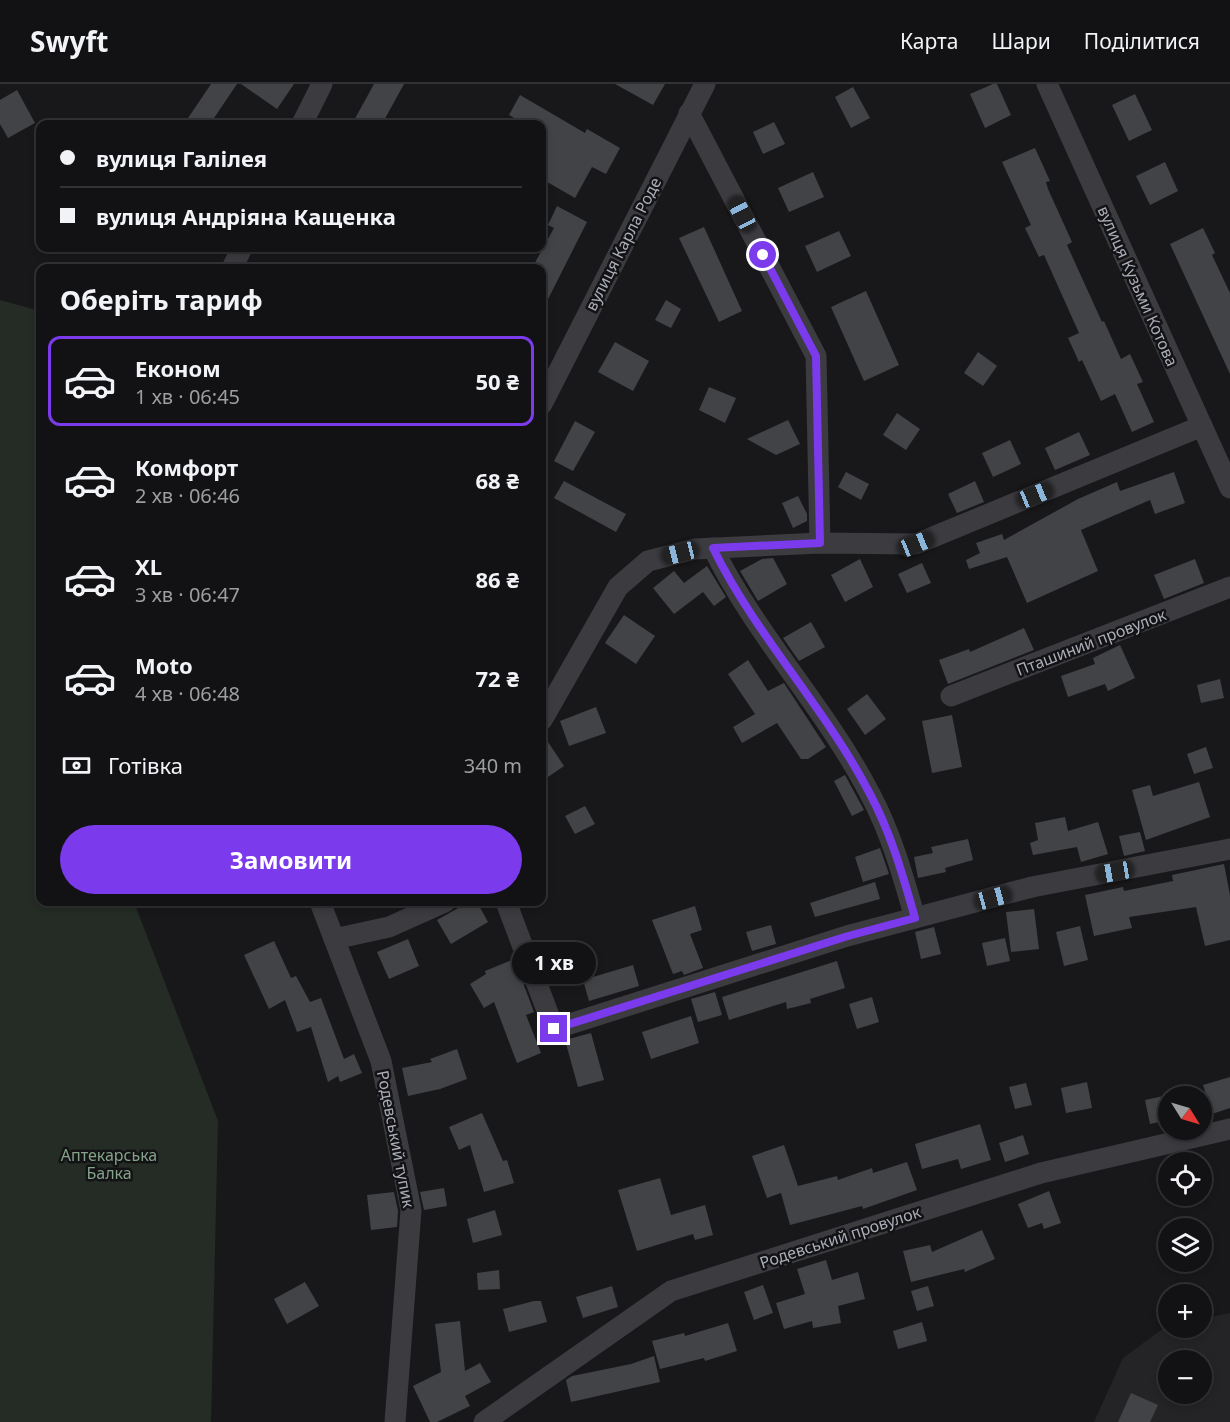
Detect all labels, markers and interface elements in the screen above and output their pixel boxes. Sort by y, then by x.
text: Swyft [30,22,108,60]
text: Карта [900,27,959,55]
text: Шари [992,27,1051,55]
text: Поділитися [1084,27,1200,55]
text: вулиця Галілея [96,143,267,173]
street label: вулиця Карла Роде [580,173,666,314]
car [726,194,758,234]
text: вулиця Андріяна Кащенка [96,201,396,231]
street label: вулиця Кузьми Котова [1093,202,1183,370]
route start [749,241,776,268]
text: Оберіть тариф [60,281,263,318]
text: Економ [135,353,221,383]
icon: car [63,354,117,408]
text: 50 ₴ [476,366,519,396]
text: 1 хв · 06:45 [135,383,240,410]
text: Комфорт [135,452,238,482]
icon: car [63,453,117,507]
text: 68 ₴ [476,465,519,495]
car [1015,480,1055,510]
text: 2 хв · 06:46 [135,482,240,509]
car [896,529,936,559]
car [660,540,700,566]
text: XL [135,551,162,581]
icon: car [63,552,117,606]
text: 86 ₴ [476,564,519,594]
text: 3 хв · 06:47 [135,581,240,608]
street label: Пташиний провулок [1013,603,1169,681]
text: Moto [135,650,193,680]
icon: car [63,651,117,705]
text: 72 ₴ [476,663,519,693]
text: 4 хв · 06:48 [135,680,240,707]
icon: cash [60,749,93,782]
text: Готівка [108,750,183,780]
text: 340 m [464,752,522,779]
button: Замовити [60,825,522,894]
car [1096,860,1134,884]
car [973,885,1013,911]
callout: 1 хв [512,942,596,984]
text: 1 хв [534,949,574,976]
route end [540,1015,567,1042]
street label: Родевський тупик [372,1069,420,1210]
north arrow [1158,1086,1212,1140]
map controls [1158,1086,1212,1404]
park label: Аптекарська Балка [61,1144,157,1184]
button: locate [1158,1152,1212,1206]
street label: Родевський провулок [757,1200,924,1273]
button: layers [1158,1218,1212,1272]
button: + [1158,1284,1212,1338]
button: − [1158,1350,1212,1404]

